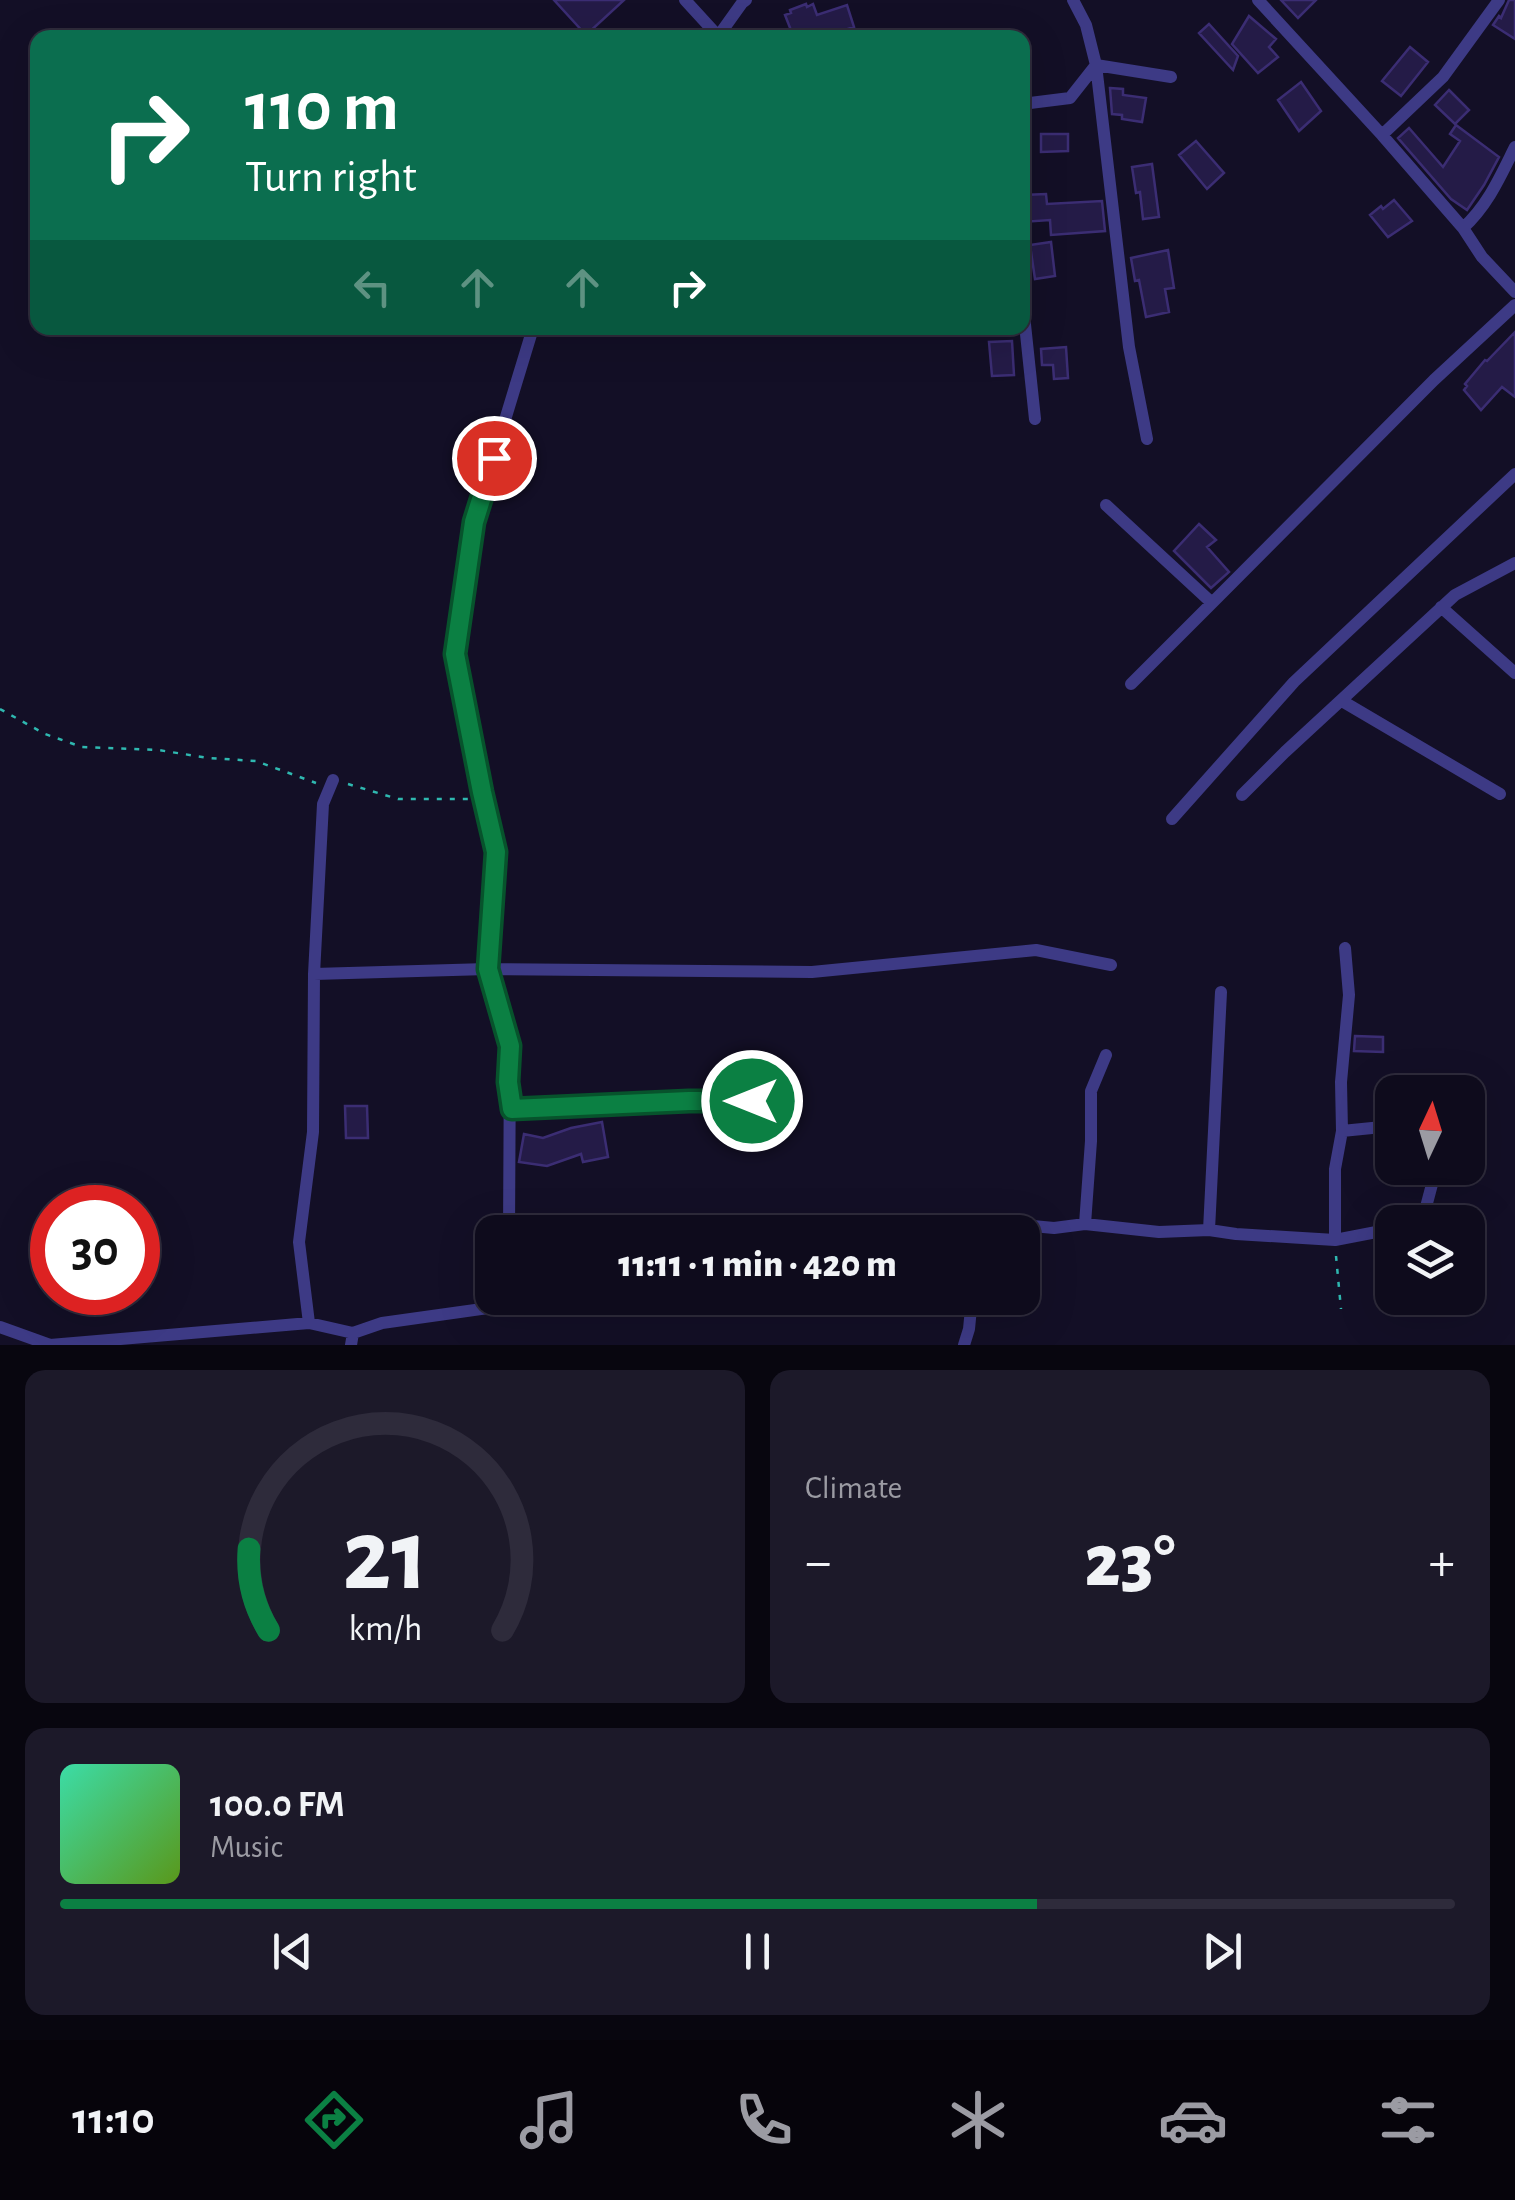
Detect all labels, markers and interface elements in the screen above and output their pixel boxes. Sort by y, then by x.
icon: right [80,70,210,200]
text: 110 m [245,73,399,143]
text: Turn right [245,155,417,200]
icon: left [345,260,400,315]
icon: ahead [450,260,505,315]
icon: ahead [555,260,610,315]
icon: right [660,260,715,315]
pin [452,416,537,501]
icon: arrive [467,431,522,486]
position arrow [700,1049,804,1153]
north arrow [1375,1075,1485,1185]
map controls [1375,1075,1485,1315]
speed limit sign: 30 [30,1185,160,1315]
button: layers [1375,1205,1485,1315]
text: 11:11 · 1 min · 420 m [618,1246,897,1284]
text: Climate [805,1472,902,1504]
text: 21 [342,1505,428,1609]
text: 23° [1085,1525,1175,1600]
text: − [805,1535,831,1590]
text: + [1429,1535,1455,1590]
text: km/h [348,1611,422,1647]
text: 100.0 FM [210,1786,345,1824]
text: Music [210,1831,283,1863]
icon: previous [265,1924,320,1979]
icon: pause [730,1924,785,1979]
icon: next [1195,1924,1250,1979]
icon: directions [299,2085,369,2155]
icon: music [514,2085,584,2155]
icon: phone [729,2085,799,2155]
icon: climate [943,2085,1013,2155]
icon: car [1158,2085,1228,2155]
icon: filters [1373,2085,1443,2155]
text: 11:10 [72,2097,155,2142]

